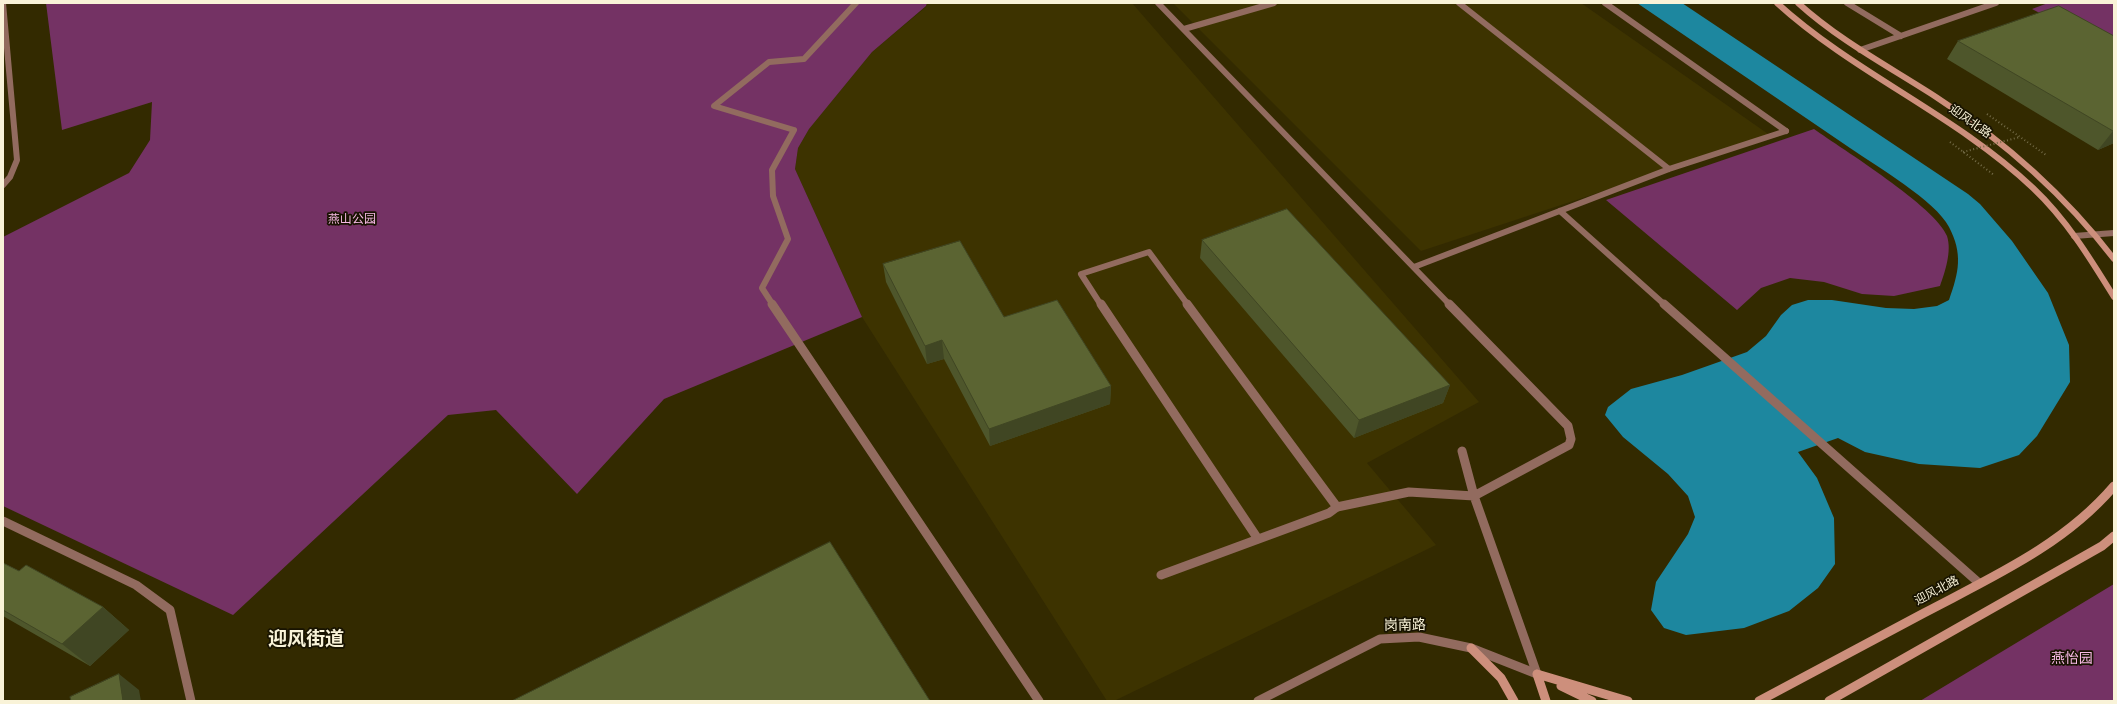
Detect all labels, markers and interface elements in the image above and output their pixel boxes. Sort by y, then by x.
street label: 迎风北路 [1946,102,1994,142]
park label: 燕山公园 [328,213,376,227]
street label: 迎风北路 [1912,573,1962,609]
street label: 岗南路 [1384,617,1426,635]
district label: 迎风街道 [268,629,344,651]
park label: 燕怡园 [2051,651,2093,667]

